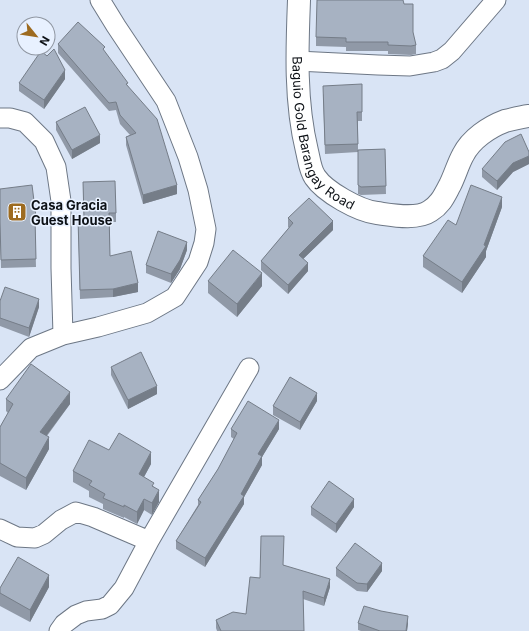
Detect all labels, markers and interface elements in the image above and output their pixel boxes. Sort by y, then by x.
north arrow [16,16,56,56]
text: N [37,34,53,48]
street label: Baguio Gold Barangay Road [289,56,357,213]
place label: Casa Gracia Guest House [31,197,113,228]
building icon: Casa Gracia Guest House [6,201,28,223]

